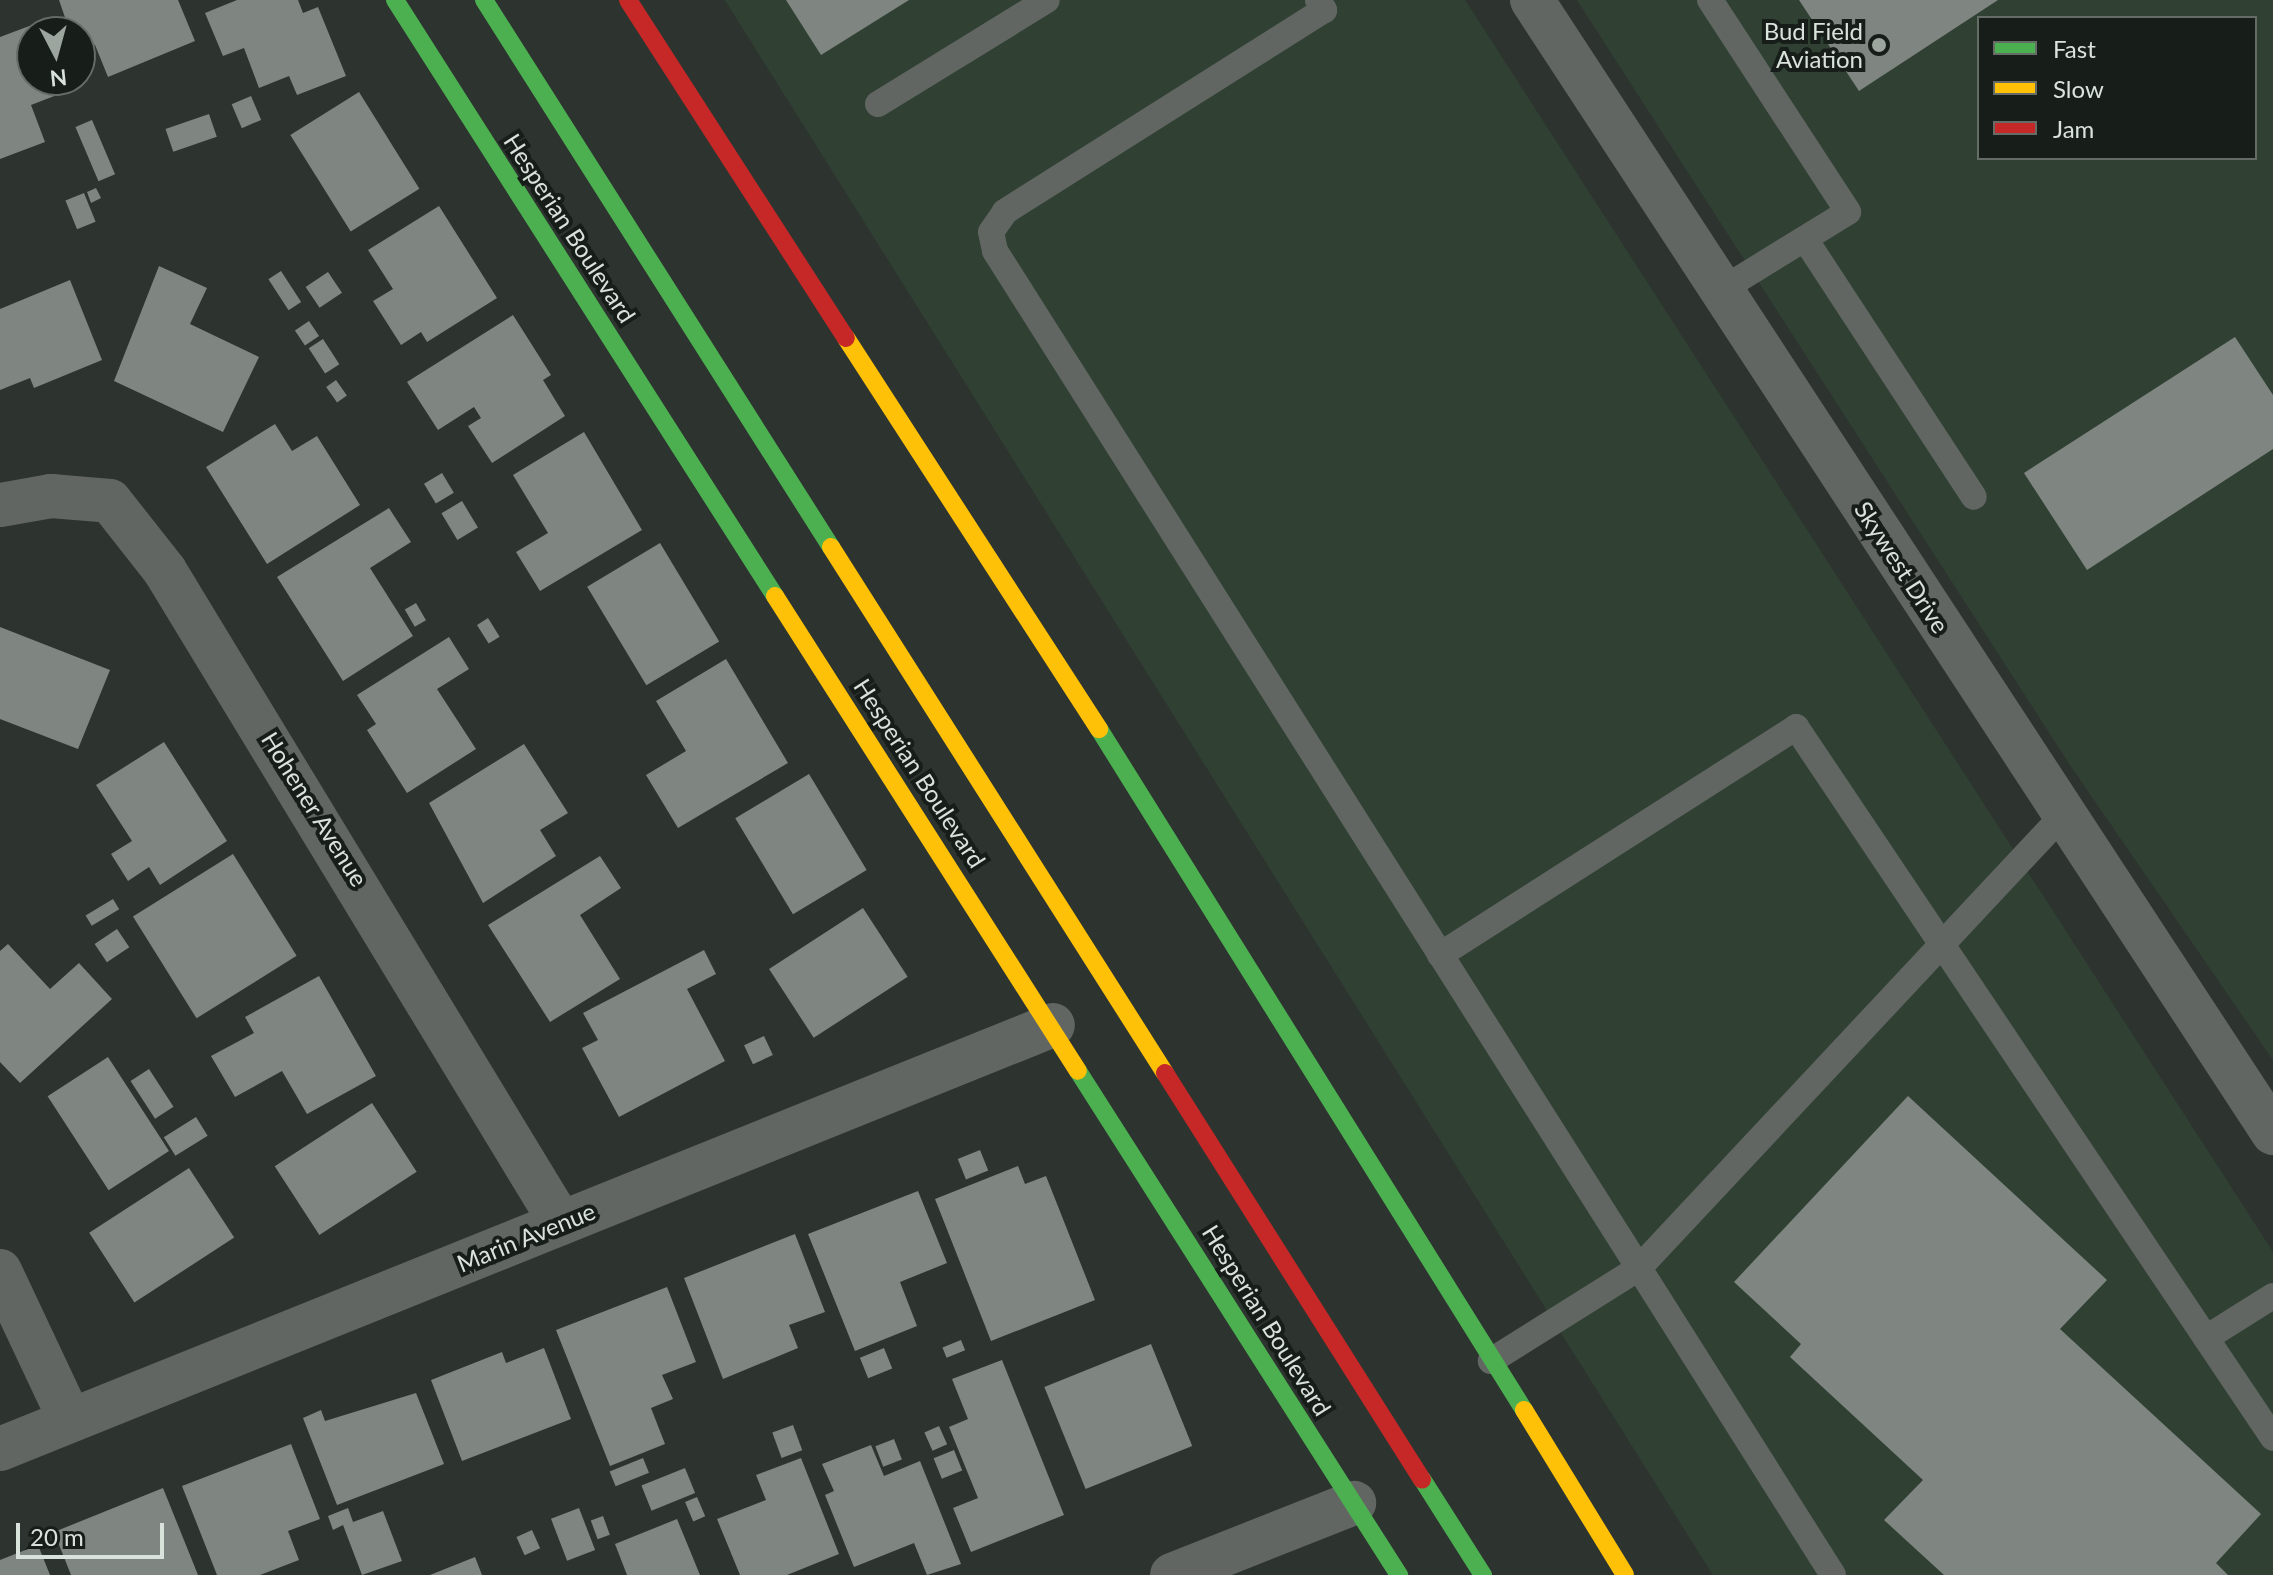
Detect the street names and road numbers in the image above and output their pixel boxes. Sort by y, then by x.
street label: Hesperian Boulevard [498,128,642,328]
street label: Skywest Drive [1849,496,1955,638]
street label: Hesperian Boulevard [848,673,992,873]
street label: Hohener Avenue [256,726,374,892]
street label: Marin Avenue [452,1196,600,1278]
street label: Hesperian Boulevard [1197,1219,1337,1421]

